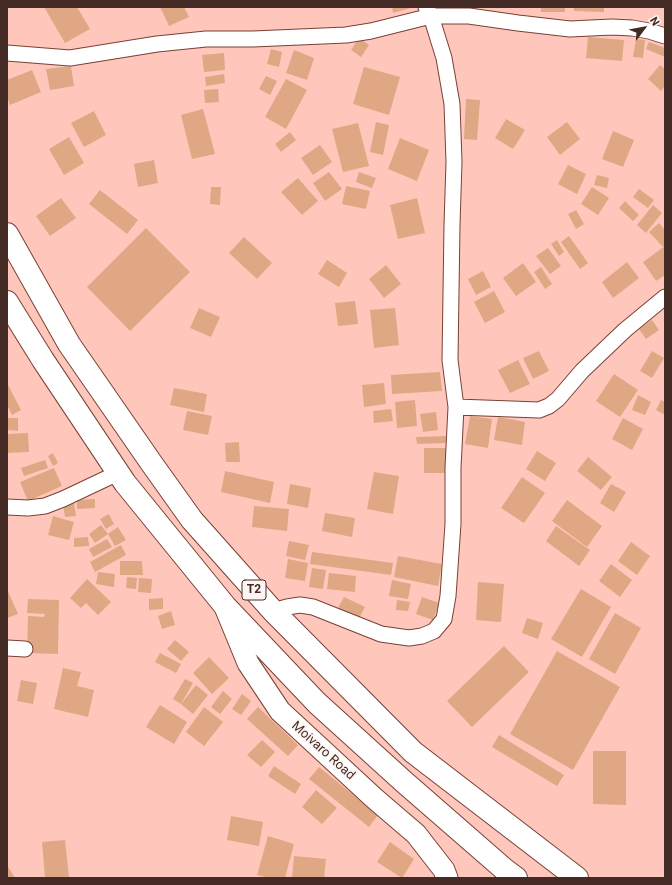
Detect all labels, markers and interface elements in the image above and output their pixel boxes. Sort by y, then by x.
north arrow [624,8,664,48]
text: N [647,15,662,28]
road number: T2 [242,580,266,600]
street label: Moivaro Road [288,718,358,784]

